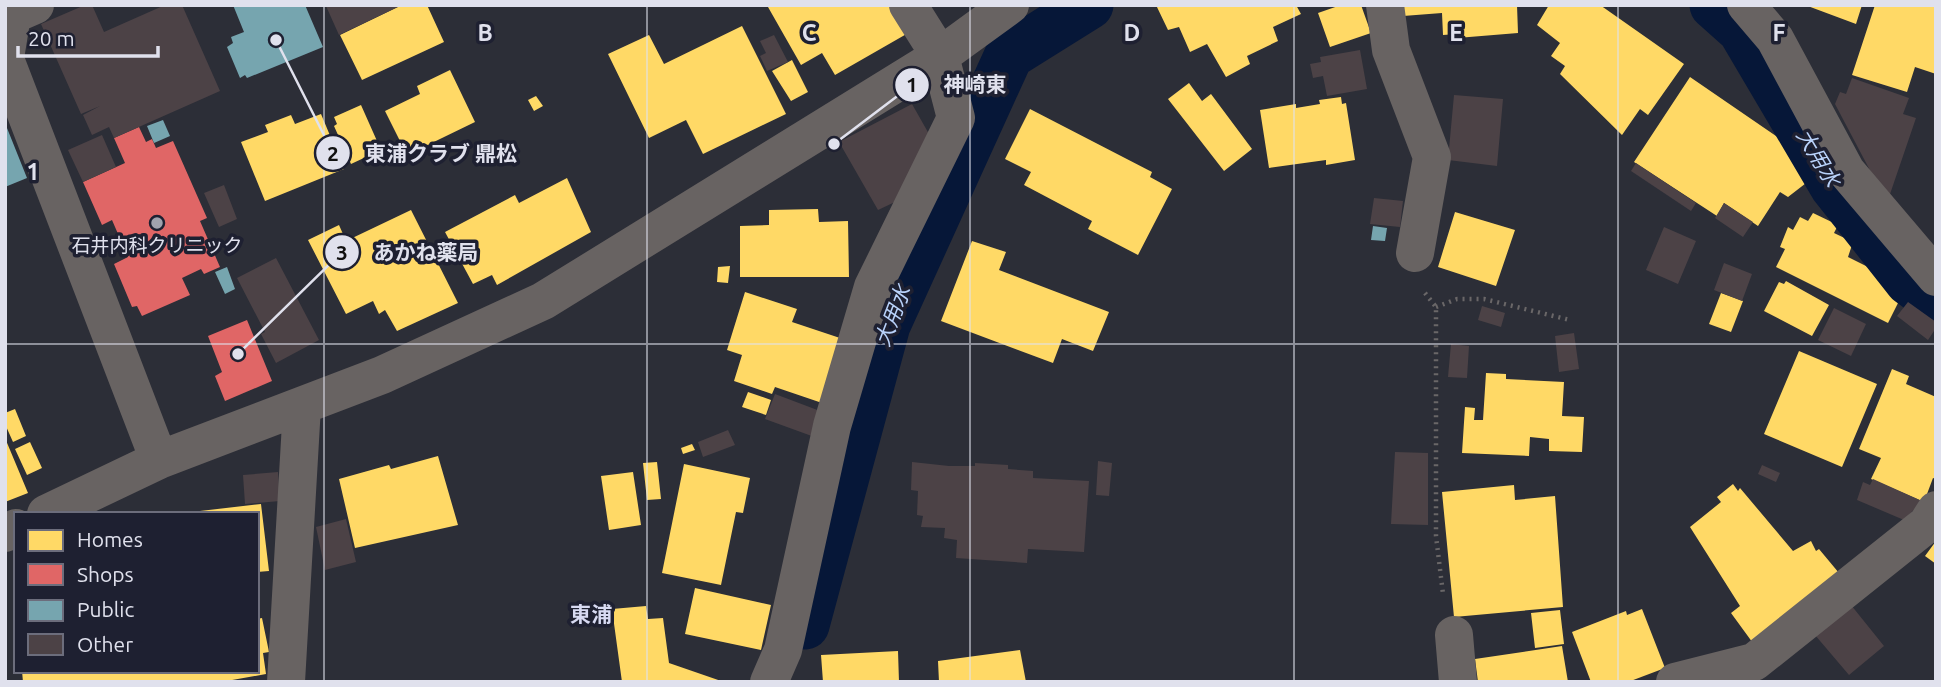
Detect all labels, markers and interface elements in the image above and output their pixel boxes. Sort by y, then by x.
scale bar [18,14,158,58]
text: B [477,20,493,45]
text: C [802,20,817,45]
text: D [1124,20,1140,45]
text: E [1449,20,1463,45]
text: F [1773,20,1786,45]
text: 20 m [28,26,75,50]
callout: 神崎東 [895,64,1021,106]
text: 1 [906,72,918,96]
text: 神崎東 [944,72,1007,96]
water label: 大用水 [1792,124,1846,192]
callout: 東浦クラブ 鼎松 [316,132,531,174]
text: 2 [327,141,339,165]
text: 東浦クラブ 鼎松 [365,141,517,165]
text: 1 [27,159,39,184]
marker: 石井内科クリニック [149,215,165,231]
callout: あかね薬局 [324,231,492,273]
place label: 石井内科クリニック [71,234,243,256]
text: 3 [336,240,348,264]
text: あかね薬局 [374,240,479,264]
water label: 大用水 [870,280,915,349]
legend [14,512,259,673]
text: Homes [77,527,143,551]
text: Shops [77,562,134,586]
text: Public [77,597,134,621]
district label: 東浦 [570,602,612,626]
text: Other [77,632,133,656]

